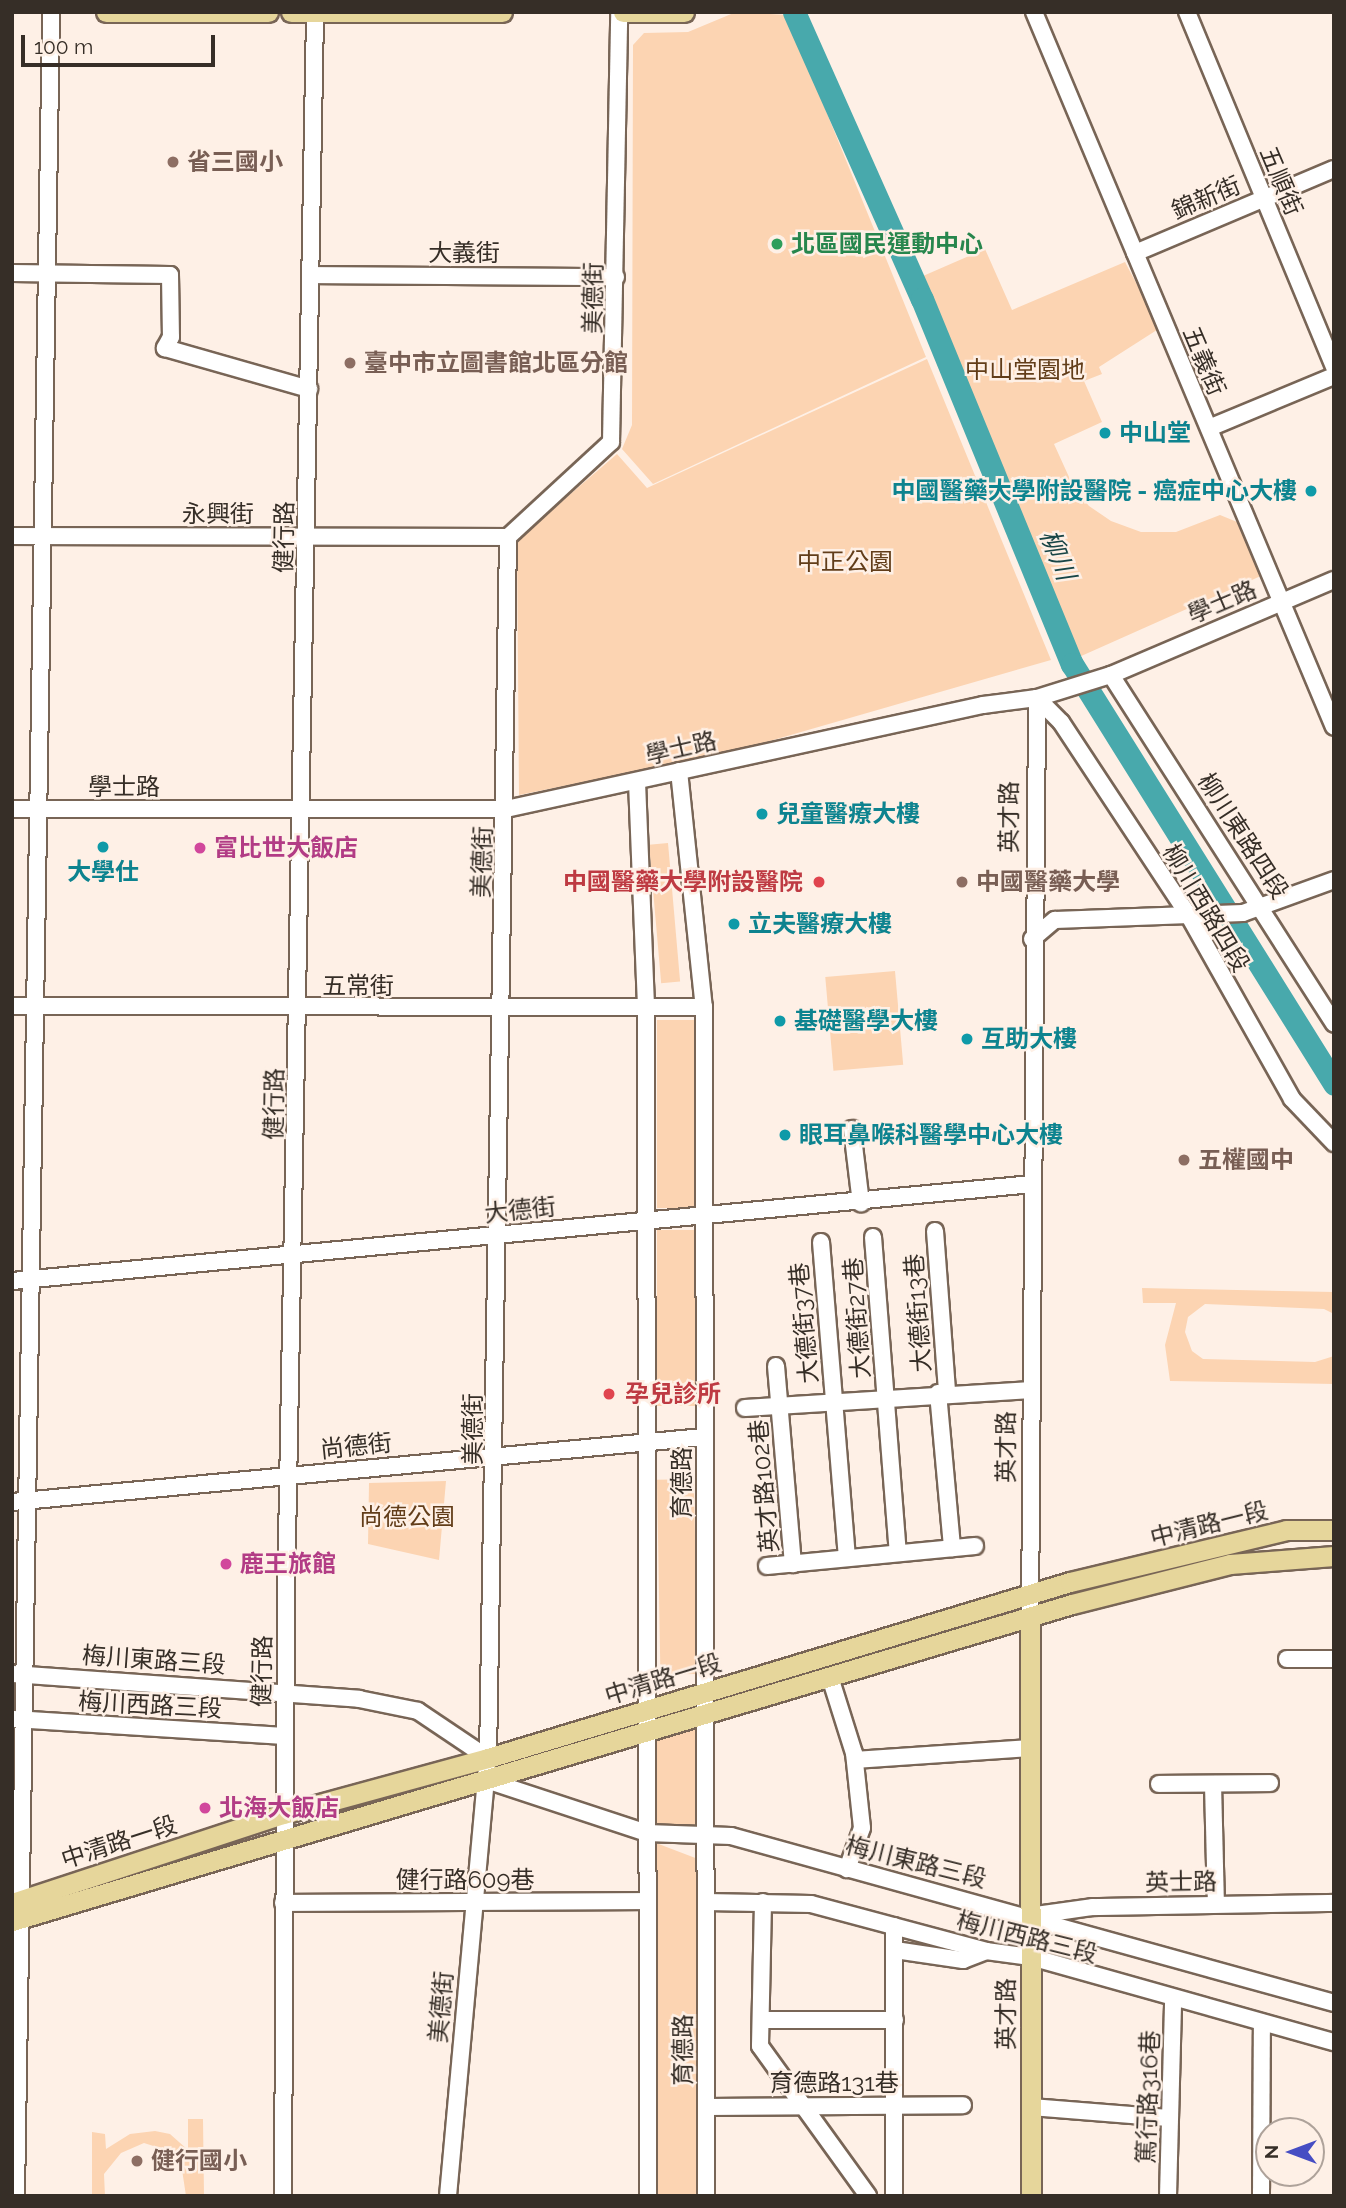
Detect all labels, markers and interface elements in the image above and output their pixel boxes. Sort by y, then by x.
scale bar [24,21,219,65]
text: 100 m [34,34,93,59]
street label: 五順街 [1254,142,1308,220]
place label: 省三國小 [187,148,283,176]
marker: 省三國小 [165,154,181,170]
street label: 錦新街 [1167,171,1245,225]
place label: 北區國民運動中心 [791,230,983,258]
marker: 北區國民運動中心 [769,236,785,252]
street label: 大義街 [428,239,500,267]
street label: 美德街 [578,262,608,334]
street label: 五義街 [1177,322,1231,400]
place label: 臺中市立圖書館北區分館 [364,349,628,377]
marker: 臺中市立圖書館北區分館 [342,355,358,371]
park label: 中山堂園地 [965,356,1085,384]
place label: 中山堂 [1119,419,1191,447]
marker: 中山堂 [1097,425,1113,441]
place label: 中國醫藥大學附設醫院 - 癌症中心大樓 [891,477,1297,505]
marker: 中國醫藥大學附設醫院 - 癌症中心大樓 [1303,483,1319,499]
street label: 永興街 [182,500,254,528]
street label: 健行路 [269,501,299,573]
water label: 柳川 [1033,525,1081,585]
park label: 中正公園 [797,548,893,576]
street label: 學士路 [1183,575,1261,629]
street label: 學士路 [643,726,719,770]
street label: 柳川東路四段 [1192,768,1294,904]
street label: 學士路 [88,773,160,801]
street label: 英才路 [995,781,1023,853]
place label: 兒童醫療大樓 [776,800,920,828]
marker: 兒童醫療大樓 [754,806,770,822]
street label: 美德街 [466,826,498,898]
place label: 富比世大飯店 [214,834,358,862]
marker: 大學仕 [95,839,111,855]
street label: 柳川西路四段 [1157,839,1255,977]
marker: 富比世大飯店 [192,840,208,856]
place label: 大學仕 [67,858,139,886]
place label: 中國醫藥大學附設醫院 [563,868,803,896]
place label: 中國醫藥大學 [976,868,1120,896]
marker: 中國醫藥大學附設醫院 [809,872,829,892]
marker: 中國醫藥大學 [954,874,970,890]
place label: 立夫醫療大樓 [748,910,892,938]
marker: 立夫醫療大樓 [726,916,742,932]
street label: 五常街 [322,972,394,1000]
place label: 基礎醫學大樓 [794,1007,938,1035]
marker: 基礎醫學大樓 [772,1013,788,1029]
place label: 互助大樓 [981,1025,1077,1053]
marker: 互助大樓 [959,1031,975,1047]
street label: 健行路 [259,1068,289,1140]
place label: 眼耳鼻喉科醫學中心大樓 [799,1121,1063,1149]
marker: 眼耳鼻喉科醫學中心大樓 [777,1127,793,1143]
place label: 五權國中 [1198,1146,1294,1174]
marker: 五權國中 [1176,1152,1192,1168]
street label: 大德街 [483,1192,557,1228]
street label: 大德街13巷 [899,1253,937,1373]
street label: 大德街27巷 [838,1256,876,1380]
street label: 大德街37巷 [784,1261,824,1385]
place label: 孕兒診所 [625,1380,721,1408]
marker: 孕兒診所 [599,1384,619,1404]
street label: 美德街 [459,1393,487,1465]
street label: 英才路 [992,1411,1020,1483]
street label: 英才路102巷 [744,1418,784,1554]
street label: 尚德街 [319,1428,393,1464]
street label: 育德路 [668,1447,696,1519]
street label: 中清路一段 [1147,1496,1271,1552]
park label: 尚德公園 [359,1503,455,1531]
place label: 鹿王旅館 [240,1550,336,1578]
marker: 鹿王旅館 [218,1556,234,1572]
street label: 健行路 [247,1635,277,1707]
street label: 梅川東路三段 [81,1641,227,1679]
street label: 中清路一段 [601,1648,725,1710]
street label: 梅川西路三段 [77,1687,223,1723]
place label: 北海大飯店 [219,1794,339,1822]
marker: 北海大飯店 [197,1800,213,1816]
street label: 中清路一段 [57,1810,181,1874]
street label: 梅川東路三段 [843,1831,989,1893]
street label: 健行路609巷 [395,1866,535,1894]
street label: 英士路 [1145,1867,1217,1897]
street label: 梅川西路三段 [954,1906,1100,1968]
street label: 美德街 [424,1970,458,2044]
street label: 英才路 [992,1978,1020,2050]
street label: 育德路 [669,2014,697,2086]
street label: 篤行路316巷 [1131,2030,1165,2164]
street label: 育德路131巷 [769,2069,899,2097]
north arrow [1255,2117,1325,2187]
text: N [1260,2145,1282,2159]
place label: 健行國小 [151,2147,247,2175]
marker: 健行國小 [129,2153,145,2169]

